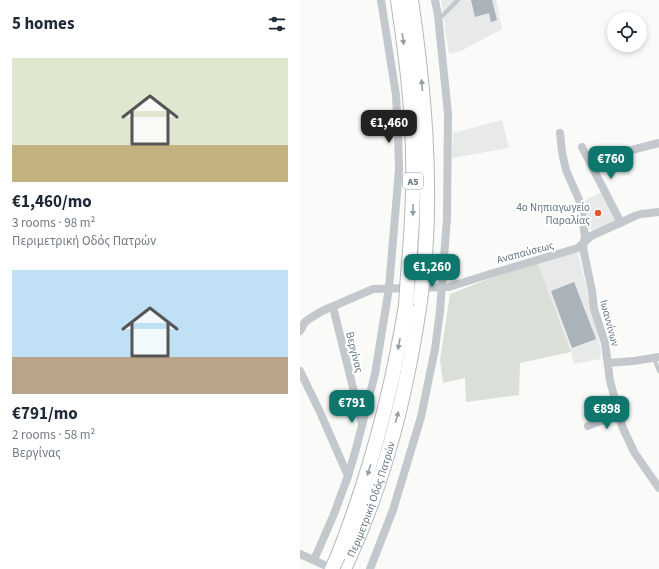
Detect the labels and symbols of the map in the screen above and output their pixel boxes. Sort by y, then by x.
one-way arrow [400,33,406,45]
one-way arrow [418,79,425,91]
pin: €1,460 [356,110,422,144]
pin: €760 [587,146,635,180]
road number: Α5 [403,173,423,189]
place label: 4o Νηπιαγωγείο Παραλίας [516,200,590,228]
one-way arrow [409,204,416,216]
marker: 4o Νηπιαγωγείο Παραλίας [593,208,603,218]
street label: Αναπαύσεως [495,238,556,267]
pin: €1,260 [399,254,465,288]
street label: Ιωαννίνων [596,298,623,348]
street label: Βεργίνας [342,330,367,374]
one-way arrow [396,338,402,350]
pin: €791 [328,390,376,424]
pin: €898 [583,396,631,430]
one-way arrow [395,411,401,423]
street label: Περιμετρική Οδός Πατρών [343,440,399,560]
one-way arrow [366,464,372,476]

